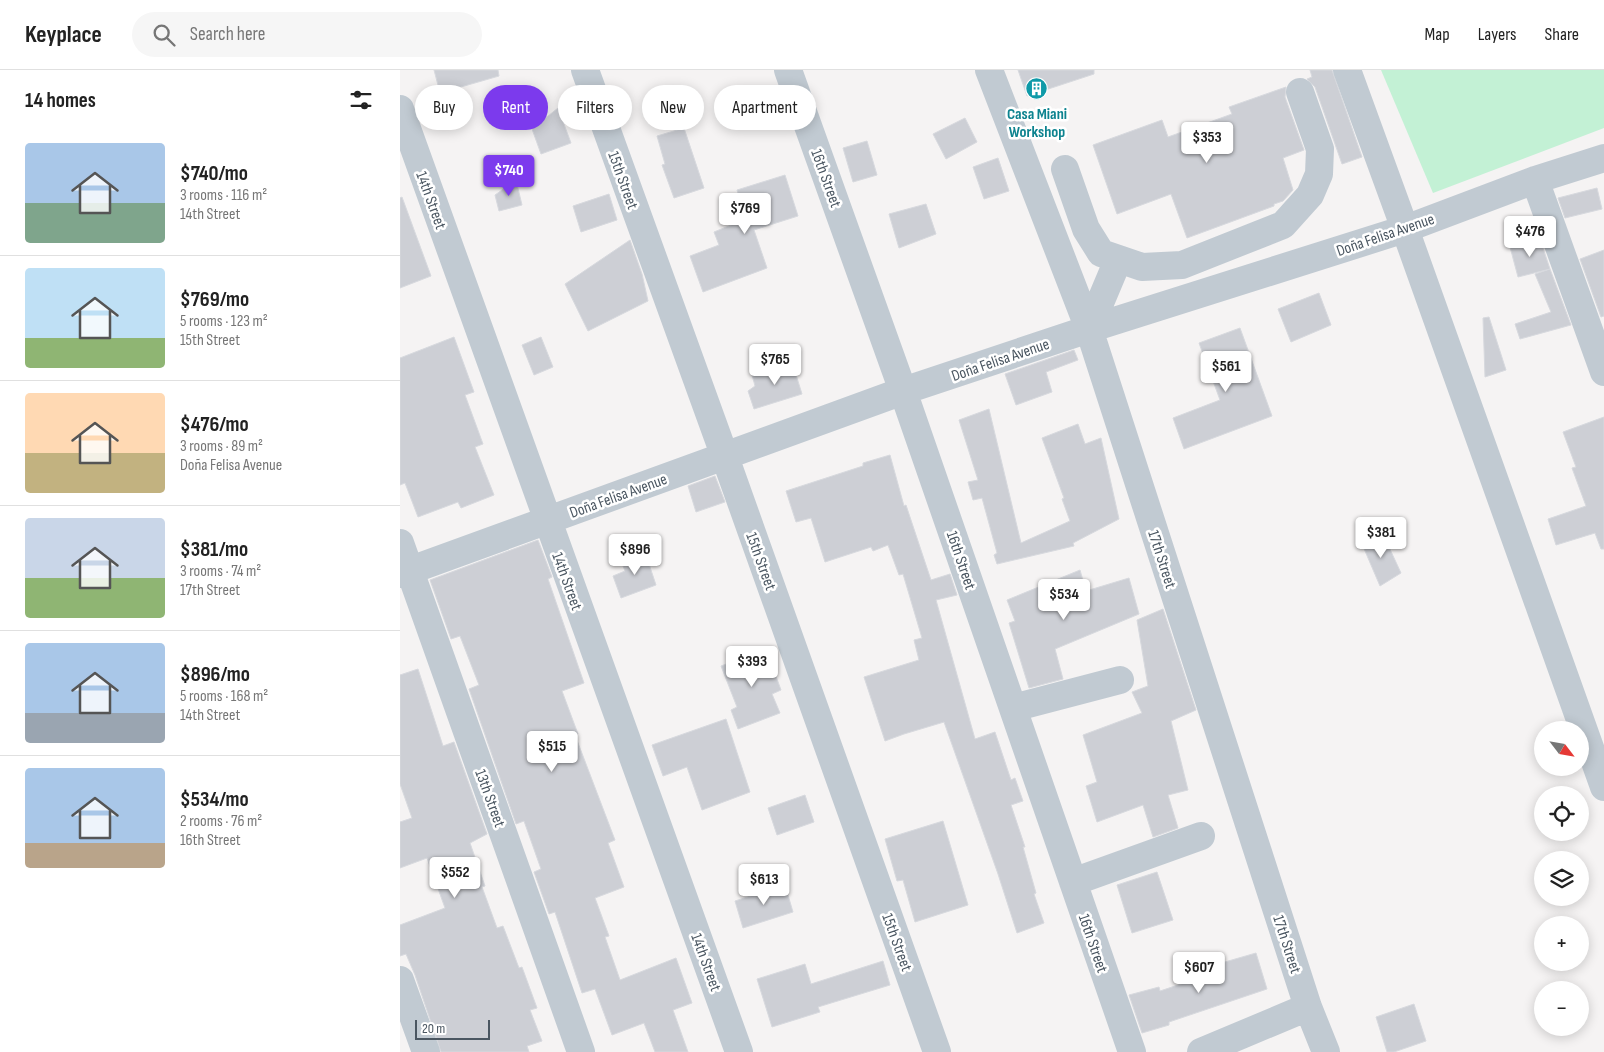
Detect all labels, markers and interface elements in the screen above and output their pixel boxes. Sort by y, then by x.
search box [132,12,482,57]
text: Keyplace [25,20,102,49]
icon: search [150,21,178,49]
text: Search here [190,23,265,46]
text: Map [1425,24,1450,45]
text: Layers [1478,24,1517,45]
text: Share [1545,24,1579,45]
building icon: Casa Miani Workshop [1025,77,1049,101]
chip: Buy [415,85,473,130]
chip: Rent [483,85,548,130]
chip: Filters [558,85,632,130]
chip: New [642,85,704,130]
chip: Apartment [714,85,816,130]
icon: filters [347,86,375,114]
text: 14 homes [25,88,96,113]
place label: Casa Miani Workshop [1007,105,1067,142]
pin: $353 [1177,122,1237,164]
text: $353 [1192,128,1222,147]
street label: 16th Street [806,147,845,210]
street label: 15th Street [603,149,642,212]
pin: $740 [479,154,539,197]
text: $740/mo [180,161,248,186]
text: $740 [494,161,524,180]
icon: home [65,163,125,223]
street label: 14th Street [411,169,450,232]
text: 3 rooms · 116 m² [180,186,267,205]
pin: $769 [715,192,775,235]
text: $769 [730,199,760,218]
text: 14th Street [180,205,240,224]
street label: Doña Felisa Avenue [1334,210,1437,261]
pin: $476 [1500,216,1560,258]
text: $476 [1515,222,1545,241]
text: $769/mo [180,287,249,312]
icon: home [65,288,125,348]
text: 5 rooms · 123 m² [180,312,268,331]
text: 15th Street [180,331,240,350]
street label: Doña Felisa Avenue [949,335,1052,386]
pin: $765 [745,344,805,386]
text: $765 [760,350,790,369]
pin: $561 [1196,350,1256,393]
text: $561 [1211,357,1241,376]
text: $476/mo [180,412,249,437]
icon: home [65,413,125,473]
text: 3 rooms · 89 m² [180,437,263,456]
text: Doña Felisa Avenue [180,456,282,475]
street label: Doña Felisa Avenue [567,470,670,523]
pin: $381 [1351,516,1411,559]
text: $381 [1366,523,1396,542]
street label: 17th Street [1143,528,1180,591]
street label: 16th Street [942,529,979,592]
street label: 15th Street [741,530,780,593]
pin: $896 [605,534,665,576]
text: $381/mo [180,537,248,562]
icon: home [65,538,125,598]
text: $896 [620,540,650,559]
street label: 14th Street [547,550,586,613]
text: 3 rooms · 74 m² [180,562,261,581]
pin: $534 [1034,578,1094,621]
text: 17th Street [180,581,240,600]
text: $534 [1049,585,1079,604]
pin: $393 [722,646,782,688]
text: $393 [737,652,767,671]
text: $896/mo [180,662,250,687]
icon: home [65,663,125,723]
text: 5 rooms · 168 m² [180,687,268,706]
text: 14th Street [180,706,240,725]
north arrow [1534,721,1589,776]
map controls [1534,721,1589,1036]
pin: $515 [522,730,582,773]
text: $515 [538,737,566,756]
street label: 13th Street [470,767,509,830]
button: locate [1534,786,1589,841]
text: $534/mo [180,787,249,812]
icon: home [65,788,125,848]
text: 2 rooms · 76 m² [180,812,262,831]
text: 16th Street [180,831,241,850]
button: layers [1534,851,1589,906]
pin: $552 [425,856,485,899]
text: $552 [440,863,470,882]
pin: $613 [734,864,794,906]
text: $613 [749,870,779,889]
street label: 15th Street [877,911,916,974]
street label: 16th Street [1074,912,1111,975]
street label: 17th Street [1268,913,1305,976]
button: + [1534,916,1589,971]
street label: 14th Street [686,931,725,994]
pin: $607 [1169,952,1229,994]
text: $607 [1184,958,1214,977]
button: − [1534,981,1589,1036]
scale bar [415,1017,490,1040]
text: 20 m [422,1020,445,1037]

